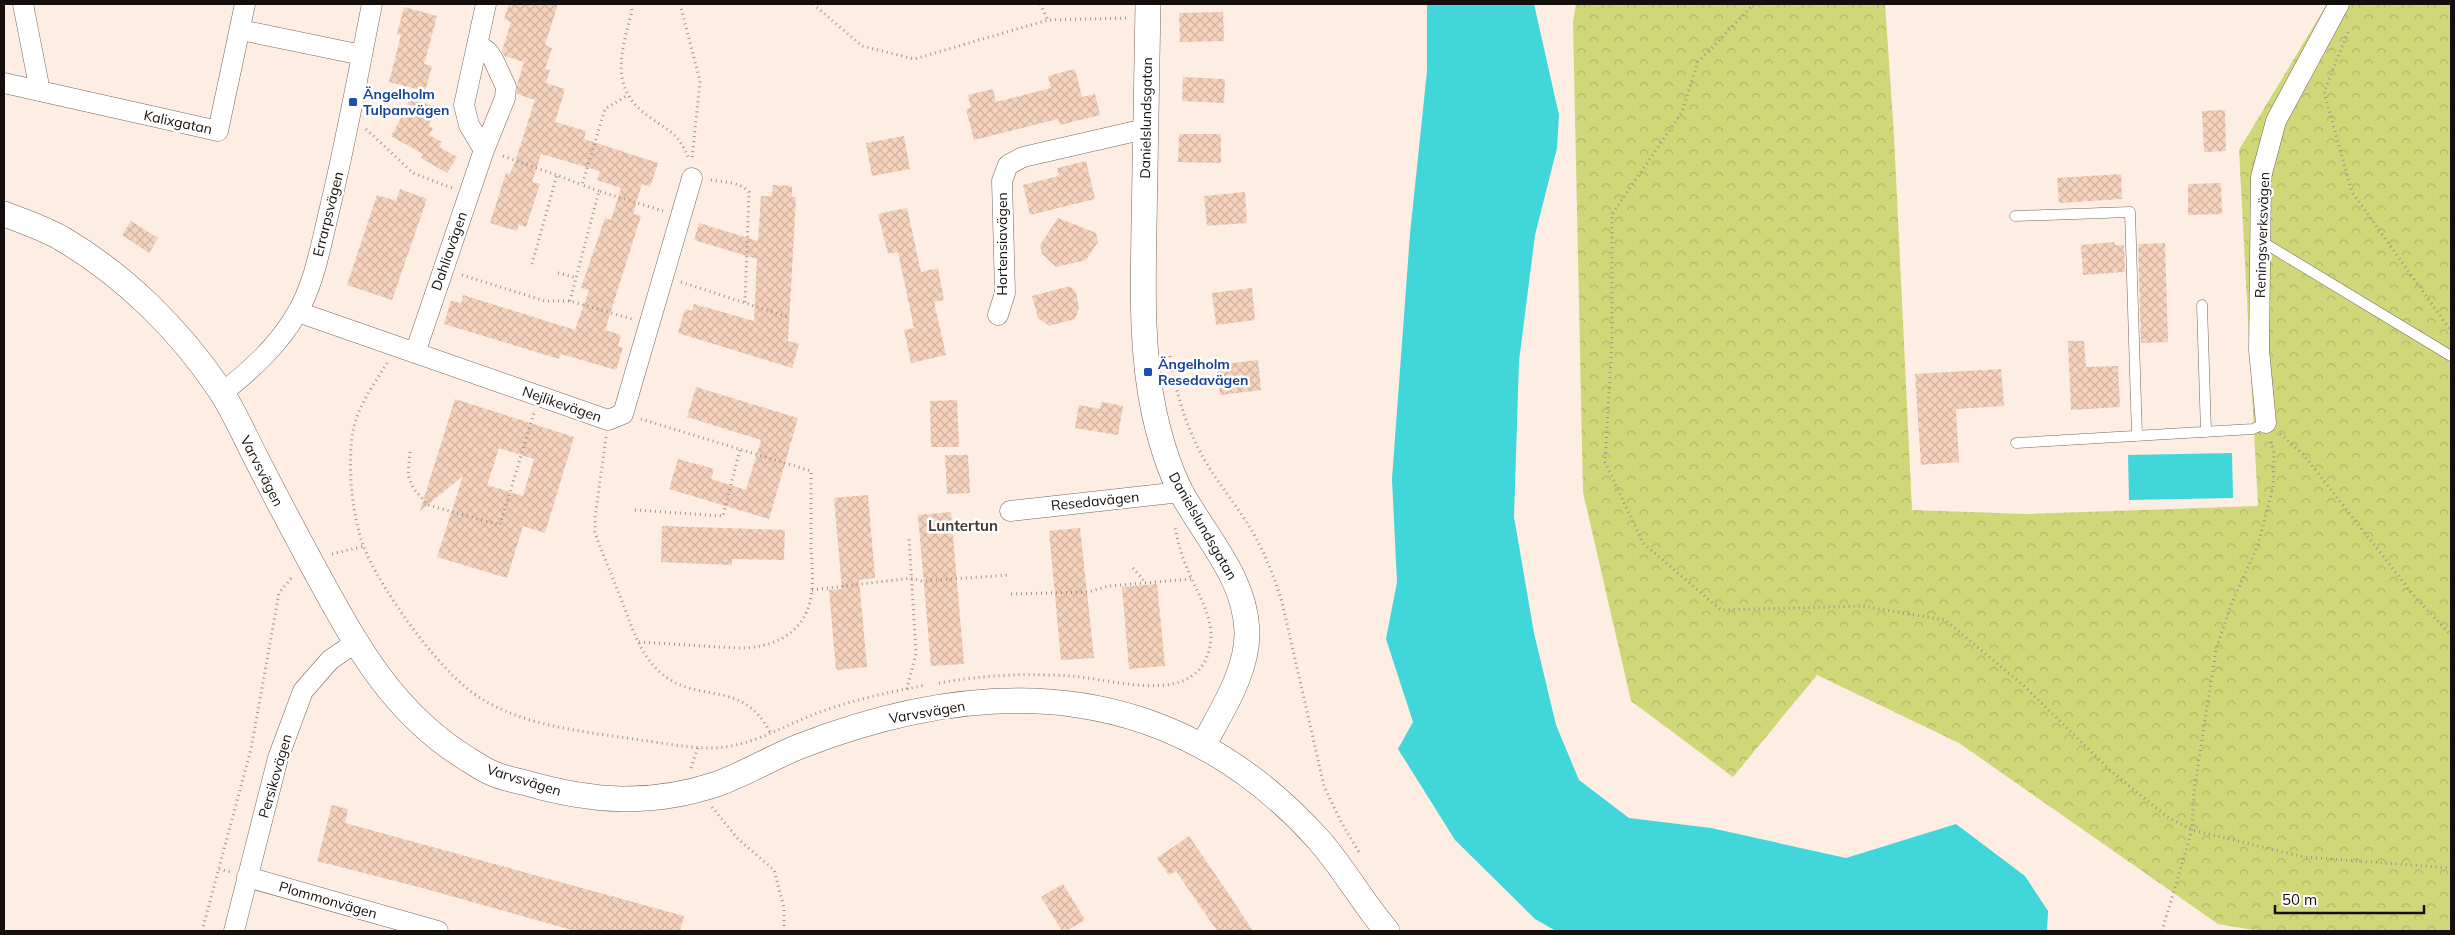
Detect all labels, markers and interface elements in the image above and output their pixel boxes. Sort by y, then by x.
street label: Danielslundsgatan [1136,57,1156,179]
place label: Ängelholm Tulpanvägen [363,85,449,119]
marker: Ängelholm Tulpanvägen [347,96,359,108]
street label: Kalixgatan [142,106,214,138]
street label: Errarpsvägen [309,170,347,258]
street label: Reningsverksvägen [2251,172,2273,298]
street label: Hortensiavägen [993,192,1011,296]
street label: Dahliavägen [427,209,471,293]
place label: Ängelholm Resedavägen [1158,355,1248,389]
marker: Ängelholm Resedavägen [1142,366,1154,378]
street label: Nejlikevägen [520,382,604,426]
street label: Varvsvägen [236,433,288,509]
street label: Danielslundsgatan [1165,469,1241,583]
street label: Resedavägen [1050,487,1140,515]
district label: Luntertun [928,516,998,535]
street label: Varvsvägen [887,696,967,728]
street label: Persikovägen [254,732,296,820]
street label: Varvsvägen [485,760,563,800]
street label: Plommonvägen [277,877,379,923]
scale bar [2275,882,2424,914]
text: 50 m [2282,890,2317,909]

